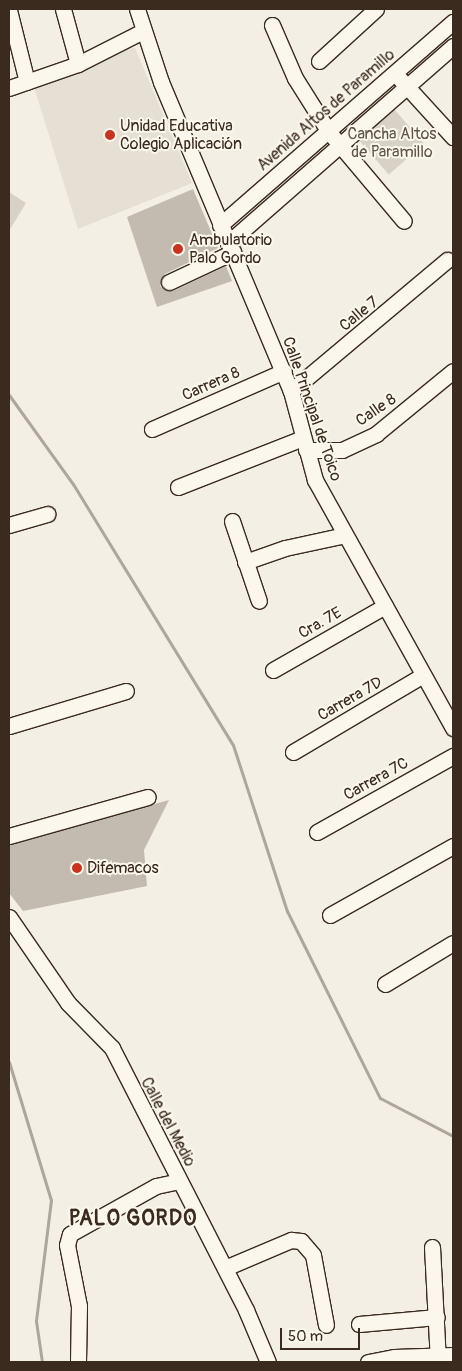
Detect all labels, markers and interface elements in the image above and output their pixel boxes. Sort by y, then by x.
street label: Avenida Altos de Paramillo [253,45,399,175]
place label: Unidad Educativa Colegio Aplicación [120,116,242,154]
park label: Cancha Altos de Paramillo [348,124,436,162]
marker: Unidad Educativa Colegio Aplicación [104,129,116,141]
place label: Ambulatorio Palo Gordo [189,230,272,268]
marker: Ambulatorio Palo Gordo [171,242,185,256]
street label: Calle 7 [336,292,382,336]
street label: Calle Principal de Toico [278,334,346,484]
street label: Carrera 8 [179,363,243,405]
street label: Calle 8 [352,390,400,430]
street label: Cra. 7E [295,603,345,643]
street label: Carrera 7D [314,673,386,725]
street label: Carrera 7C [340,753,412,805]
place label: Difemacos [87,858,159,878]
marker: Difemacos [71,862,83,874]
street label: Calle del Medio [136,1074,200,1170]
district label: PALO GORDO [67,1206,199,1232]
scale bar [282,1318,362,1350]
text: 50 m [288,1327,323,1346]

